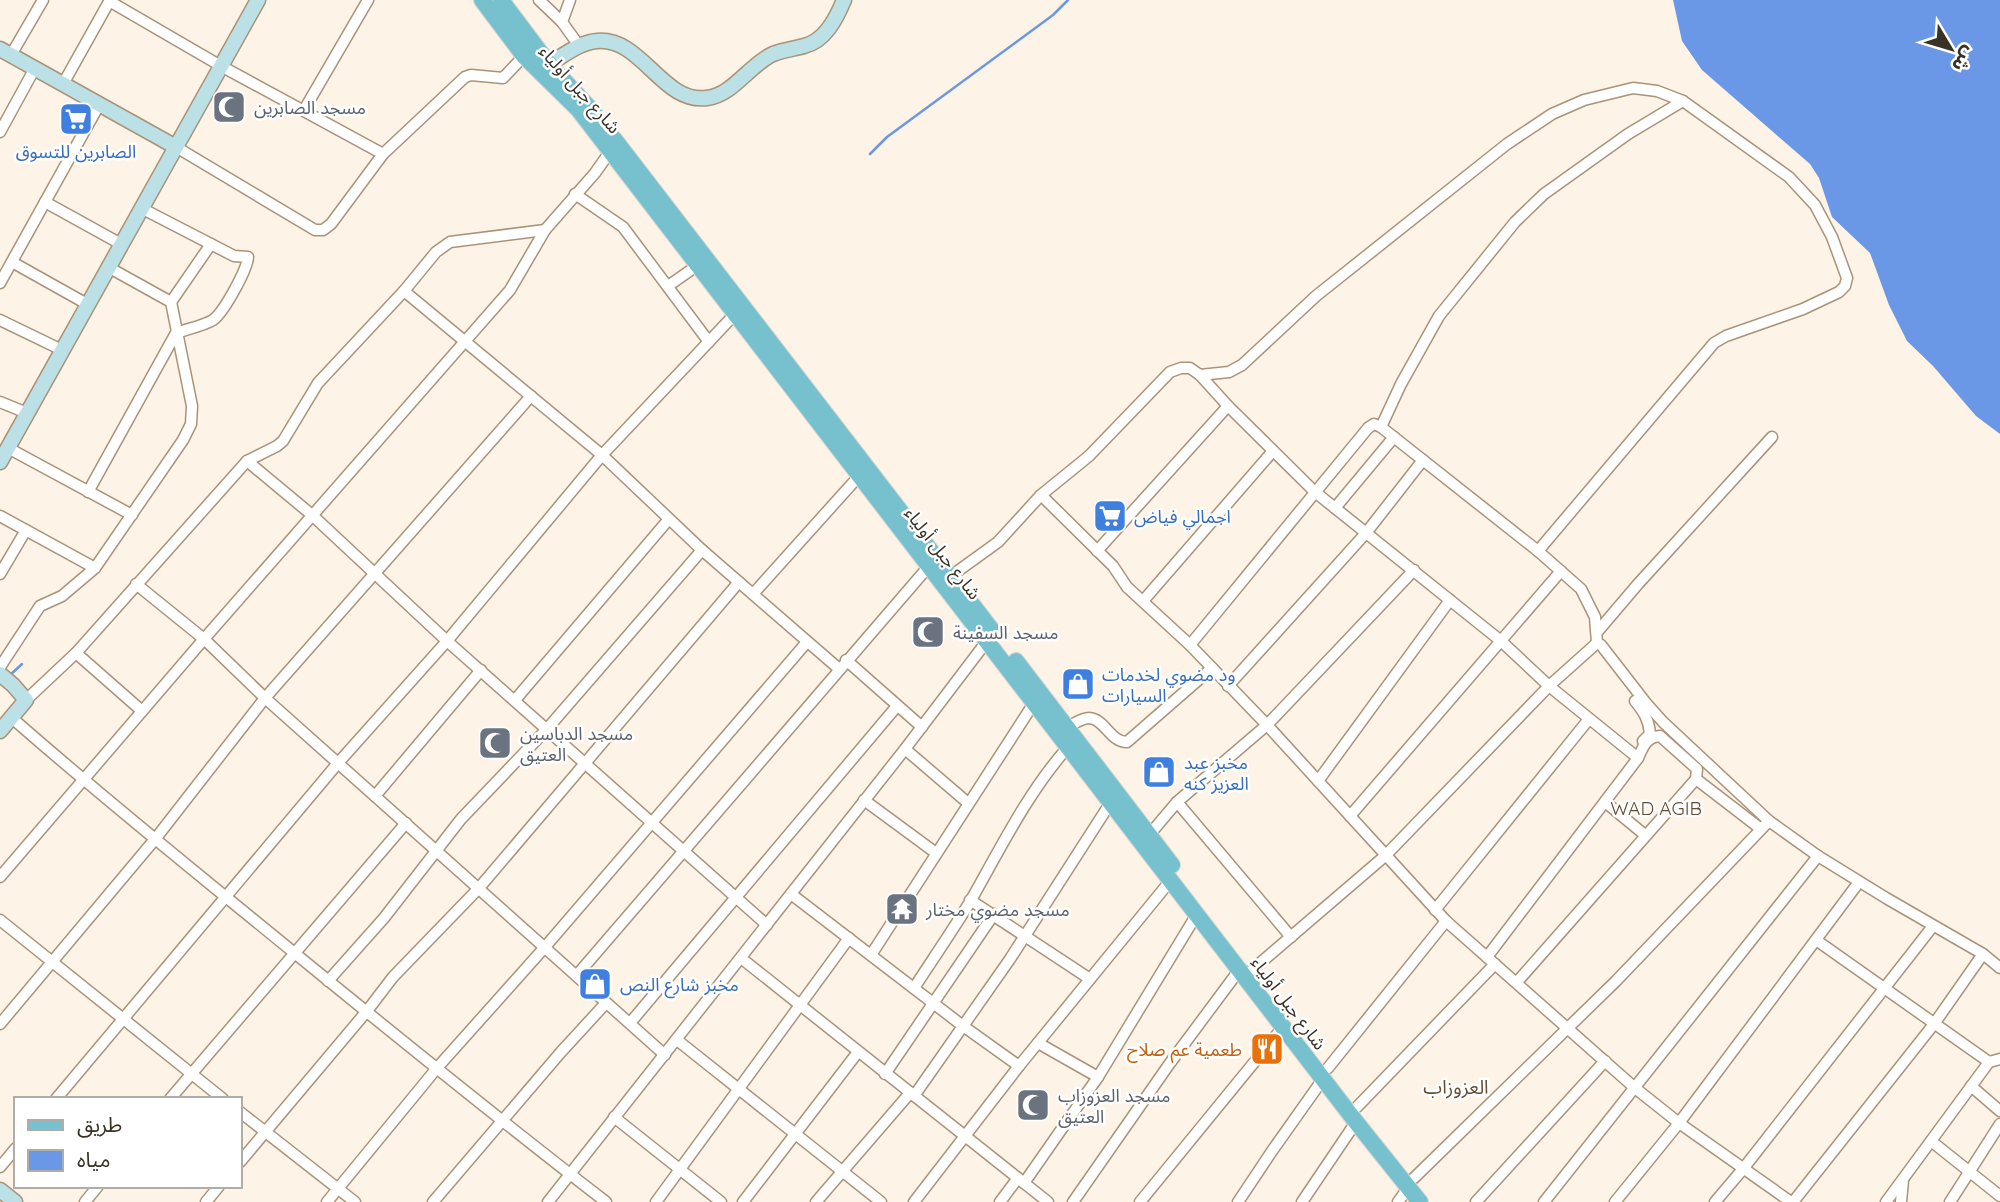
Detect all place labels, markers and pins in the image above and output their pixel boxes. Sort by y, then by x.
mosque icon: مسجد الصابرين [210,88,248,126]
place label: مسجد الصابرين [254,96,366,119]
supermarket icon: الصابرين للتسوق [57,100,95,138]
place label: الصابرين للتسوق [16,140,136,163]
supermarket icon: اجمالي فياض [1091,497,1129,535]
place label: اجمالي فياض [1134,505,1231,530]
mosque icon: مسجد السفينة [909,613,947,651]
place label: مسجد السفينة [953,621,1059,644]
place label: ود مضوي لخدمات السيارات [1102,663,1235,707]
shop icon: ود مضوي لخدمات السيارات [1059,665,1097,703]
place label: مسجد الدباسين العتيق [520,722,633,766]
mosque icon: مسجد الدباسين العتيق [476,724,514,762]
place label: مخبز عبد العزيز كنه [1184,751,1249,795]
shop icon: مخبز عبد العزيز كنه [1140,753,1178,791]
temple icon: مسجد مضوي مختار [883,890,921,928]
place label: مسجد مضوي مختار [925,898,1070,923]
shop icon: مخبز شارع النص [576,965,614,1003]
place label: مخبز شارع النص [620,973,739,999]
restaurant icon: طعمية عم صلاح [1248,1030,1286,1068]
place label: طعمية عم صلاح [1127,1038,1242,1063]
place label: مسجد العزوزاب العتيق [1058,1084,1171,1128]
mosque icon: مسجد العزوزاب العتيق [1014,1086,1052,1124]

